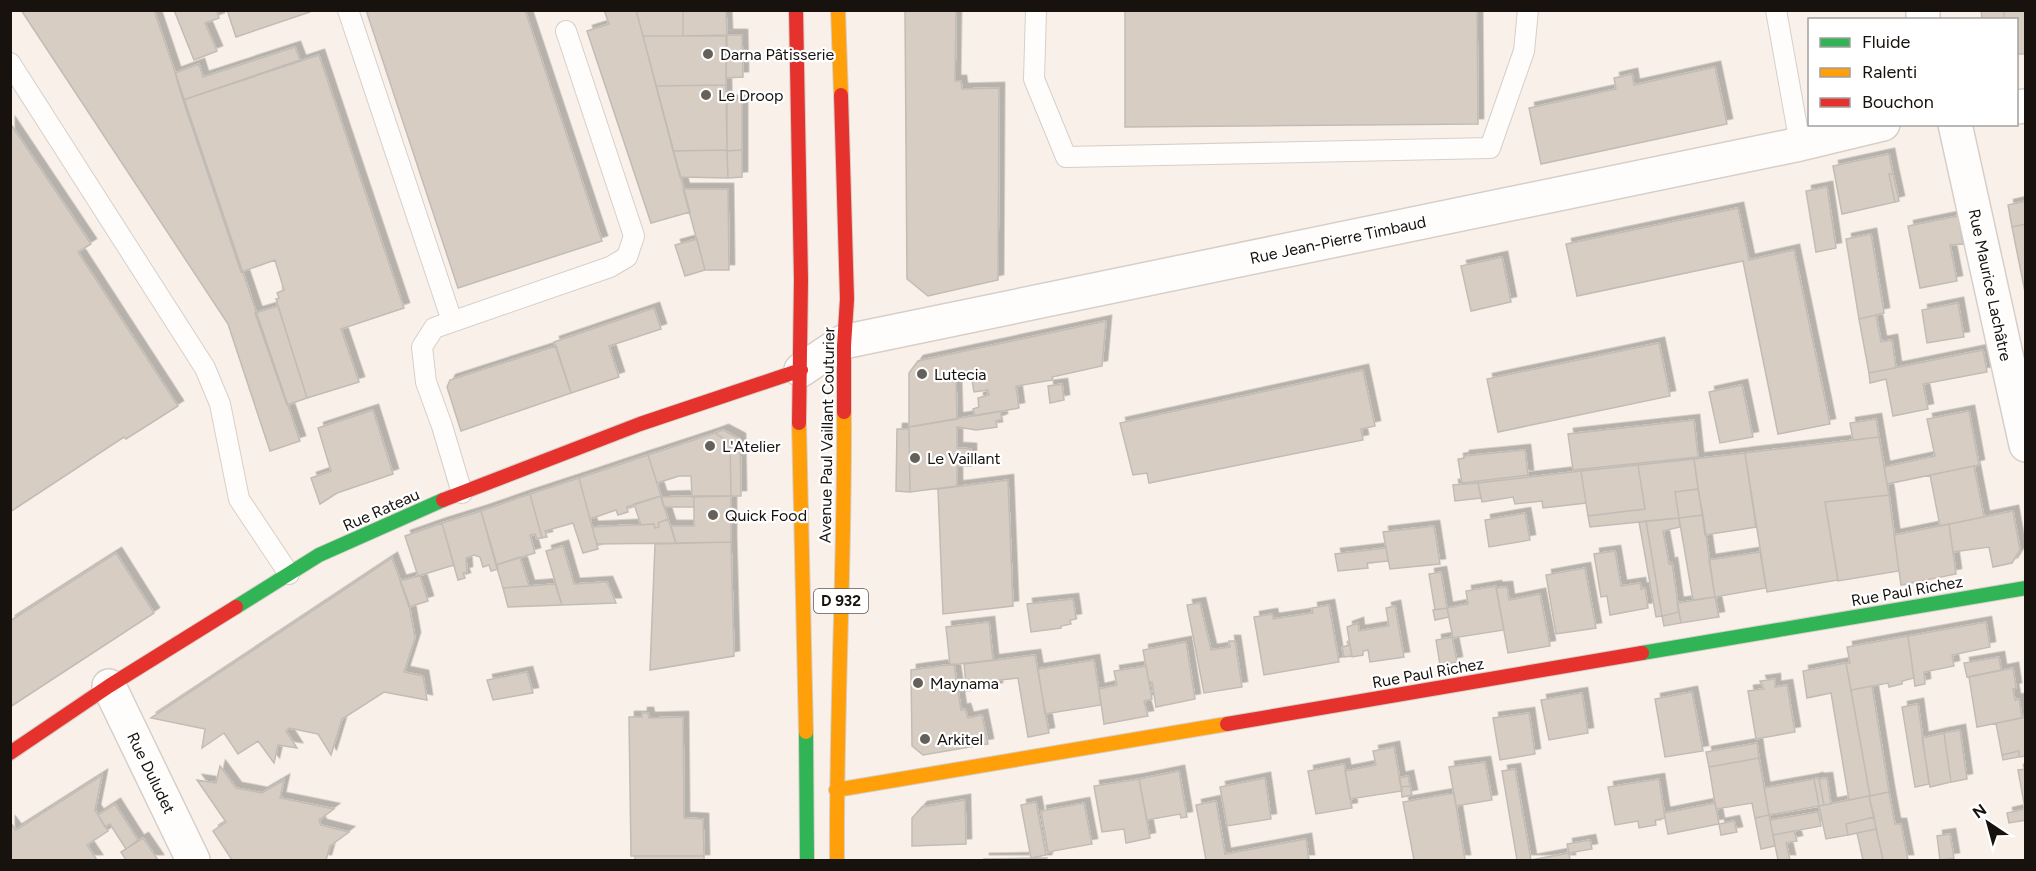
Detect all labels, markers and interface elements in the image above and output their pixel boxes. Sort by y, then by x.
legend [1808,18,2018,126]
text: Fluide [1862,31,1911,53]
place label: Darna Pâtisserie [720,45,834,64]
marker: Darna Pâtisserie [701,47,715,61]
text: Ralenti [1862,61,1917,83]
place label: Le Droop [718,86,783,105]
marker: Le Droop [699,88,713,102]
text: Bouchon [1862,91,1934,113]
street label: Rue Maurice Lachâtre [1965,207,2015,363]
street label: Rue Jean-Pierre Timbaud [1248,212,1428,268]
street label: Avenue Paul Vaillant Couturier [816,326,838,543]
place label: Lutecia [934,365,987,384]
marker: Lutecia [915,367,929,381]
place label: L'Atelier [722,437,781,456]
marker: L'Atelier [703,439,717,453]
place label: Le Vaillant [927,449,1001,468]
marker: Le Vaillant [908,451,922,465]
street label: Rue Rateau [340,485,422,535]
place label: Quick Food [725,506,807,525]
marker: Quick Food [706,508,720,522]
street label: Rue Paul Richez [1850,572,1965,610]
road number: D 932 [814,589,868,613]
street label: Rue Paul Richez [1371,654,1486,692]
place label: Maynama [930,674,999,693]
marker: Maynama [911,676,925,690]
street label: Rue Duludet [123,729,179,817]
place label: Arkitel [937,730,983,749]
marker: Arkitel [918,732,932,746]
north arrow [1958,793,2018,853]
text: N [1969,800,1990,823]

